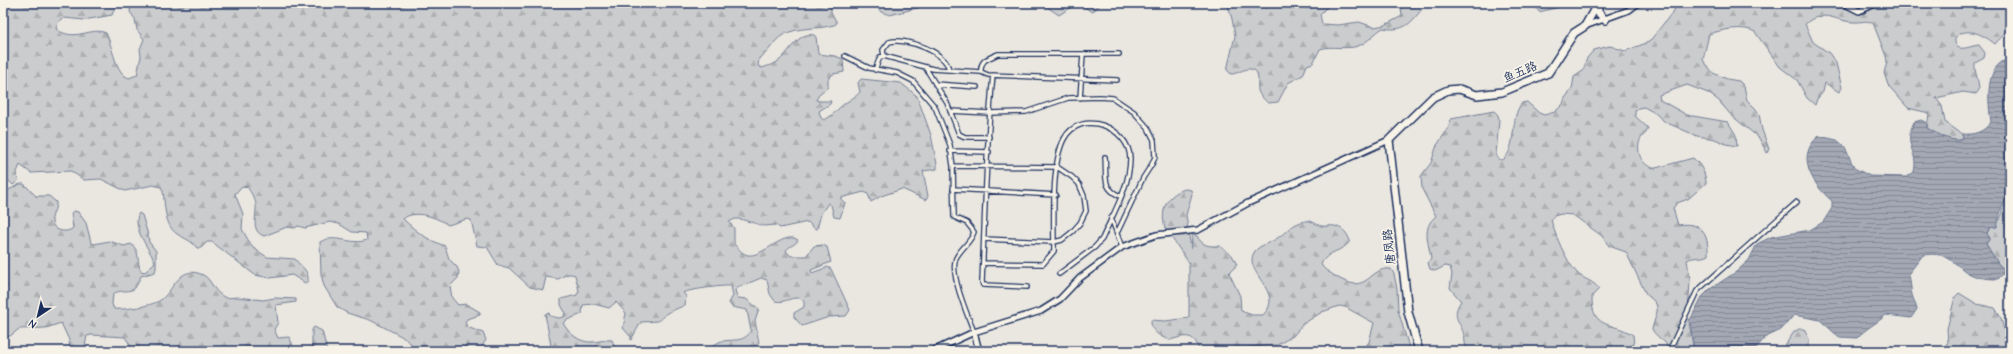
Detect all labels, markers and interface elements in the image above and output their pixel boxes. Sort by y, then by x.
street label: 鱼五路 [1501,59,1539,85]
street label: 唐凤路 [1380,228,1398,266]
north arrow [18,296,58,336]
text: N [26,316,39,331]

